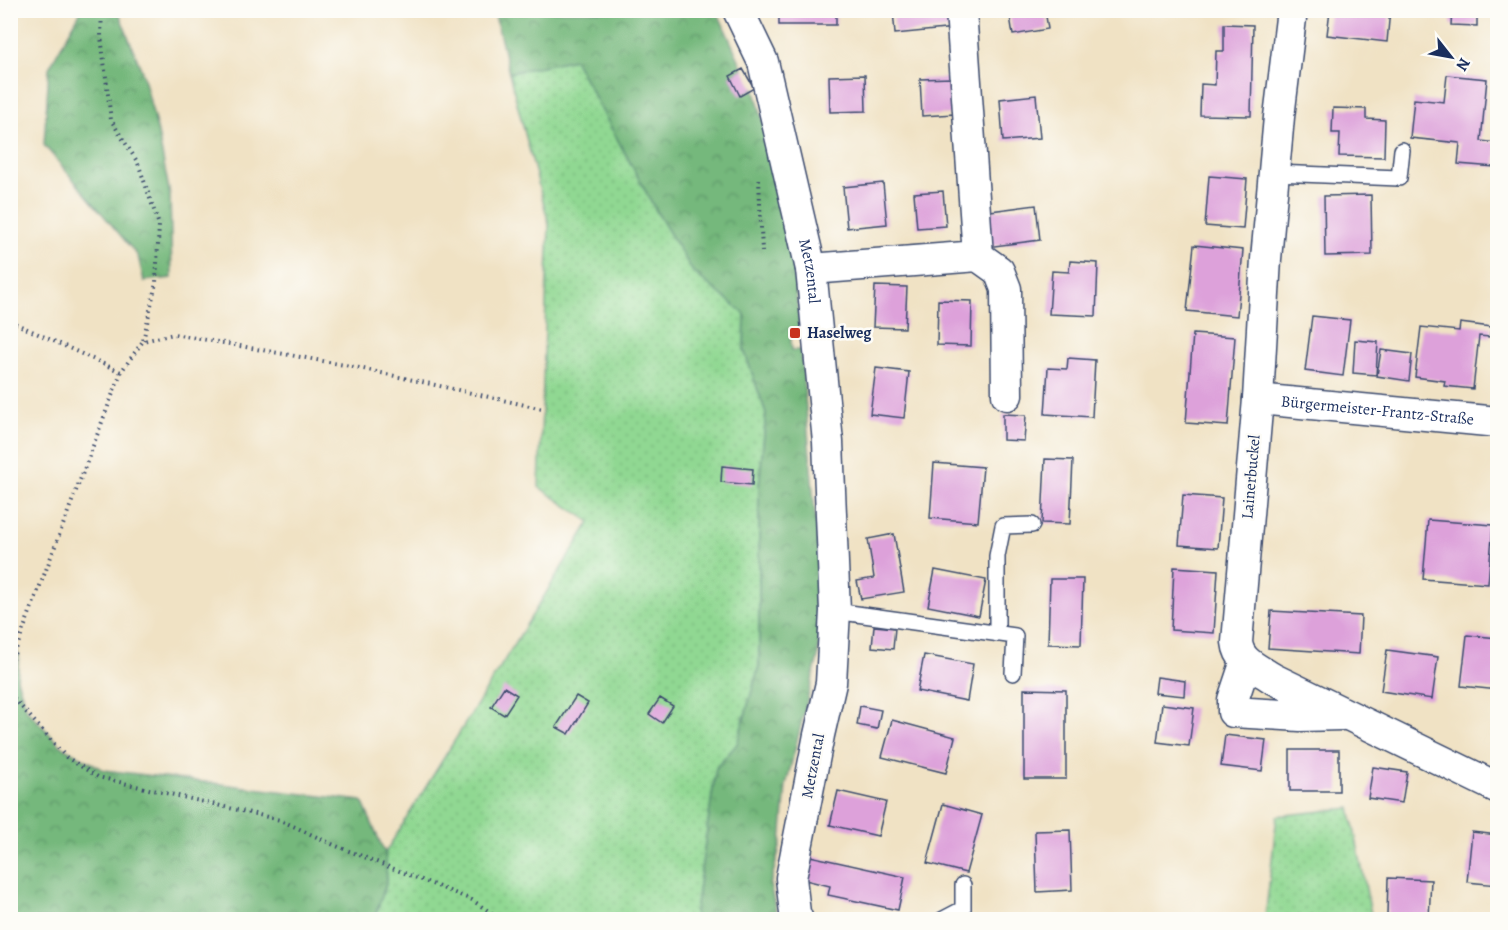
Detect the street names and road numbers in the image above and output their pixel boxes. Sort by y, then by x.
street label: Metzental [793,236,825,305]
street label: Bürgermeister-Frantz-Straße [1280,390,1475,431]
street label: Lainerbuckel [1236,434,1266,520]
street label: Metzental [796,732,830,800]

